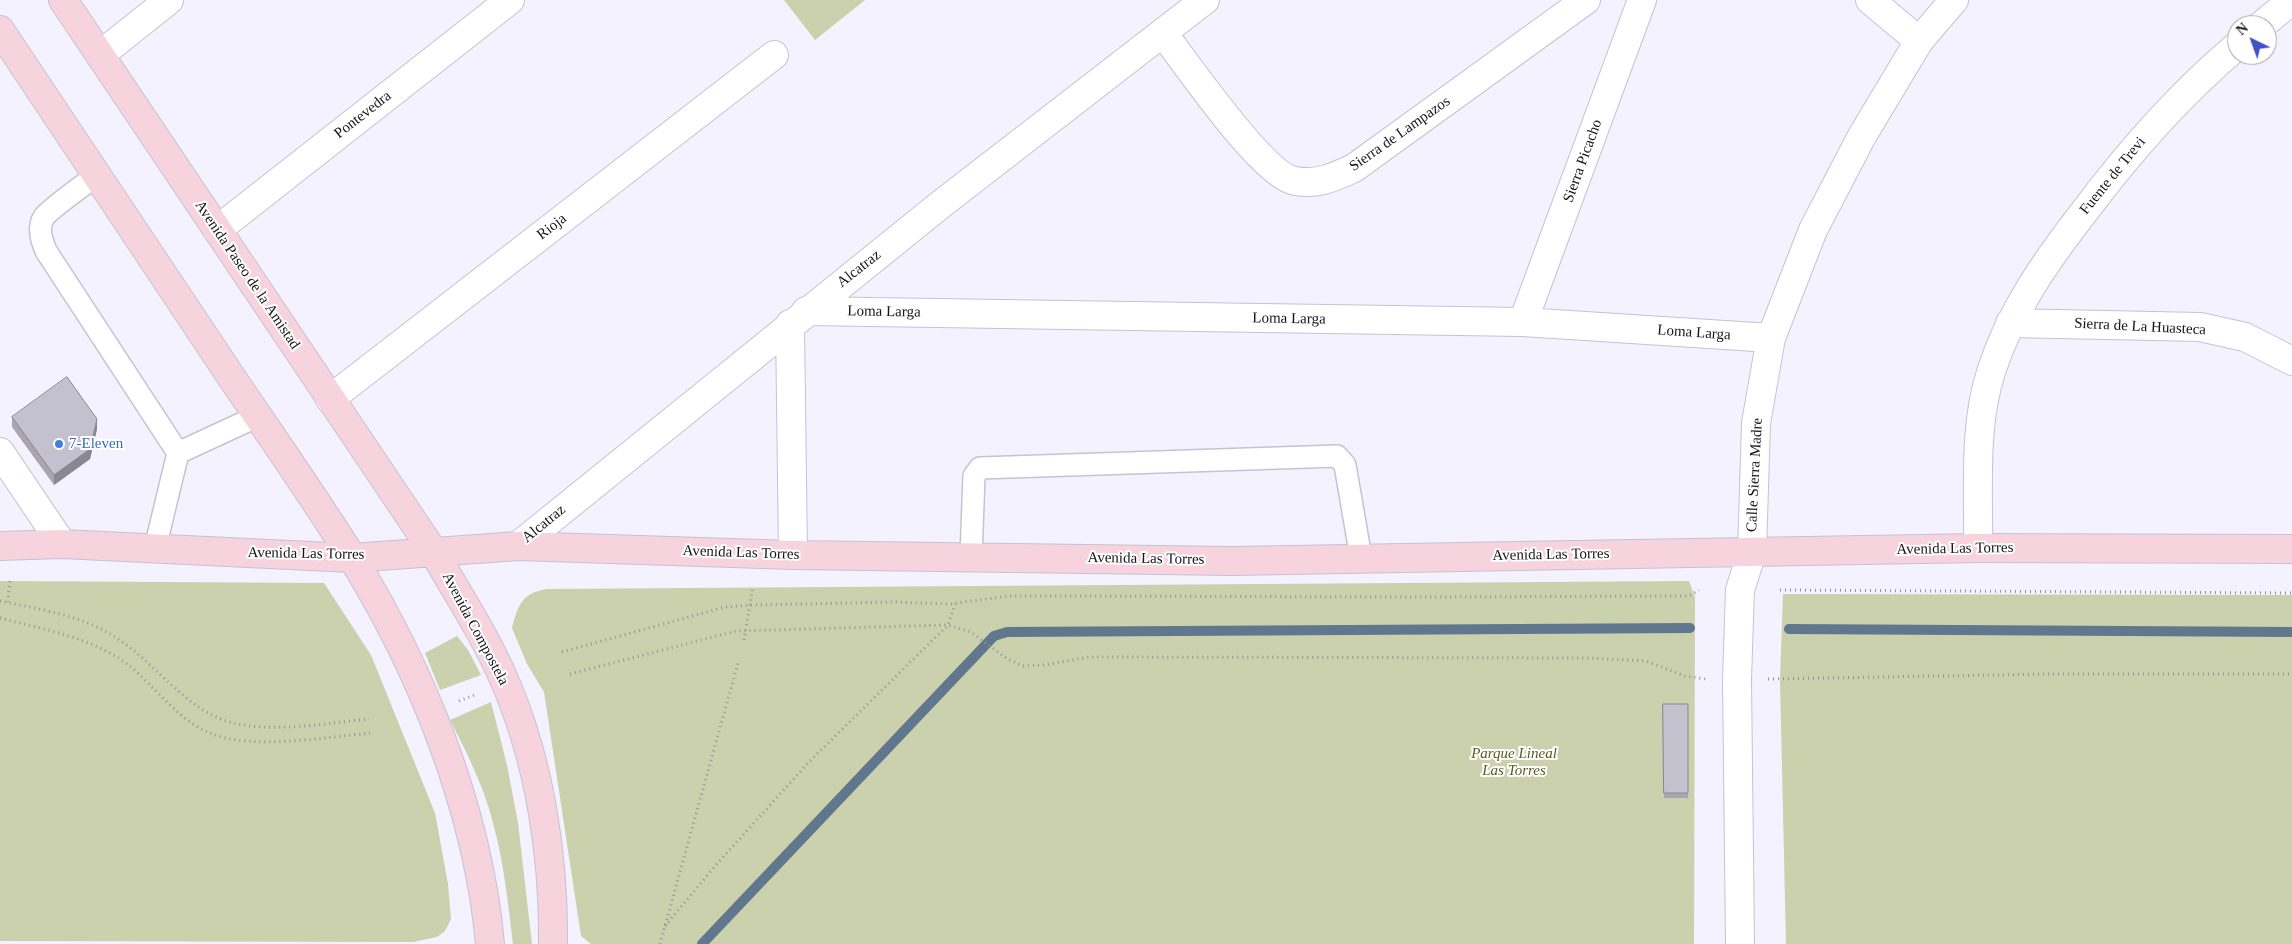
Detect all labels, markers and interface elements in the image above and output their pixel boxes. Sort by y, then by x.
north arrow [2227,15,2277,65]
text: N [2234,20,2251,38]
street label: Pontevedra [331,87,395,143]
street label: Sierra de Lampazos [1346,92,1454,176]
street label: Sierra Picacho [1560,117,1606,205]
street label: Fuente de Trevi [2076,134,2150,218]
street label: Avenida Paseo de la Amistad [190,197,304,353]
street label: Rioja [534,210,570,244]
street label: Alcatraz [833,246,885,292]
street label: Loma Larga [847,302,921,322]
street label: Loma Larga [1252,309,1326,329]
street label: Sierra de La Huasteca [2074,315,2206,339]
street label: Loma Larga [1657,321,1731,345]
street label: Calle Sierra Madre [1743,418,1767,532]
place label: 7-Eleven [69,435,123,453]
marker: 7-Eleven [53,438,65,450]
street label: Alcatraz [519,501,569,547]
street label: Avenida Las Torres [1896,539,2014,559]
street label: Avenida Las Torres [682,542,800,564]
street label: Avenida Las Torres [247,544,365,564]
street label: Avenida Las Torres [1492,545,1610,565]
street label: Avenida Las Torres [1087,549,1205,569]
street label: Avenida Compostela [438,570,512,688]
park label: Parque Lineal Las Torres [1471,745,1557,780]

